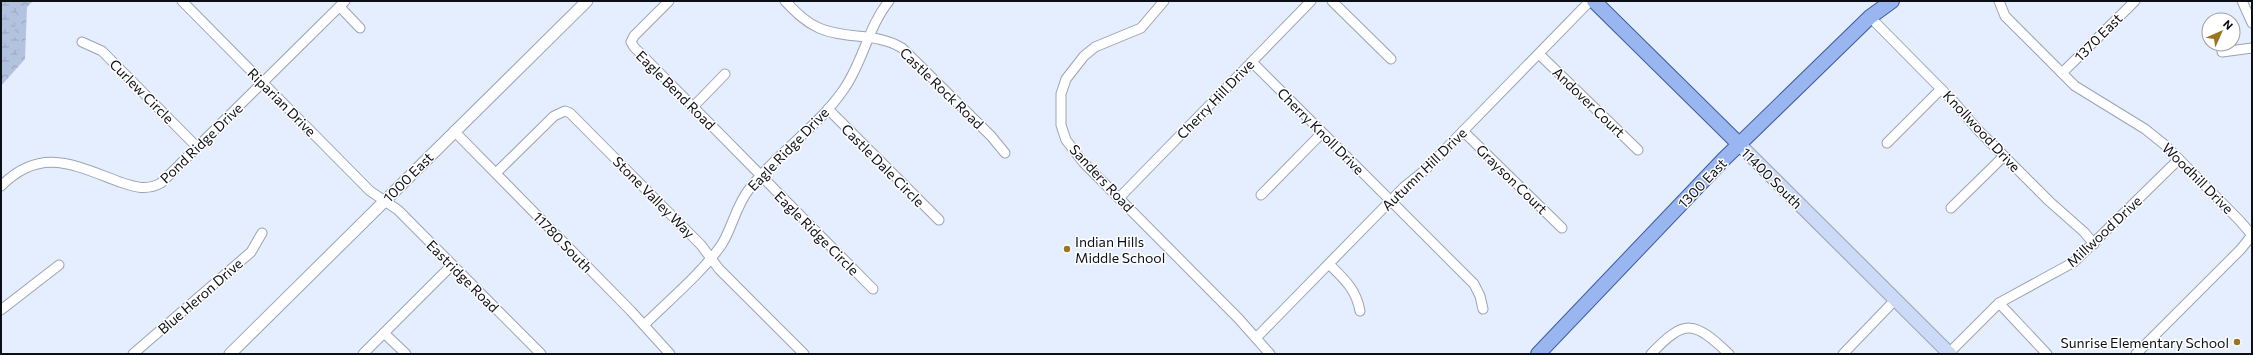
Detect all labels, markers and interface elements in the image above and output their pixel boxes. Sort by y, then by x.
street label: 1370 East [2070,9,2126,65]
north arrow [2201,12,2241,52]
text: N [2221,17,2236,32]
street label: Castle Rock Road [897,44,987,132]
street label: Eagle Bend Road [633,47,719,133]
street label: Curlew Circle [106,55,178,127]
street label: Cherry Hill Drive [1173,56,1257,142]
street label: Andover Court [1549,63,1629,141]
street label: Riparian Drive [244,64,320,140]
street label: Cherry Knoll Drive [1274,84,1368,178]
street label: Knollwood Drive [1940,87,2024,175]
street label: Pond Ridge Drive [156,99,246,187]
street label: Eagle Ridge Drive [744,104,832,194]
street label: Castle Dale Circle [838,120,928,210]
street label: Autumn Hill Drive [1378,124,1470,214]
street label: Woodhill Drive [2159,139,2237,217]
street label: Sanders Road [1066,141,1138,215]
street label: Grayson Court [1473,141,1551,217]
street label: 11400 South [1738,144,1806,212]
street label: 1000 East [379,148,437,206]
street label: Stone Valley Way [610,153,698,241]
street label: 1300 East [1674,154,1730,211]
street label: Eagle Ridge Circle [771,187,863,279]
street label: Millwood Drive [2063,192,2145,270]
street label: 11780 South [530,208,596,276]
place label: Indian Hills Middle School [1075,233,1165,266]
street label: Eastridge Road [423,236,503,316]
marker: Indian Hills Middle School [1062,244,1072,254]
street label: Blue Heron Drive [154,255,246,337]
place label: Sunrise Elementary School [2060,334,2229,351]
marker: Sunrise Elementary School [2232,337,2242,347]

